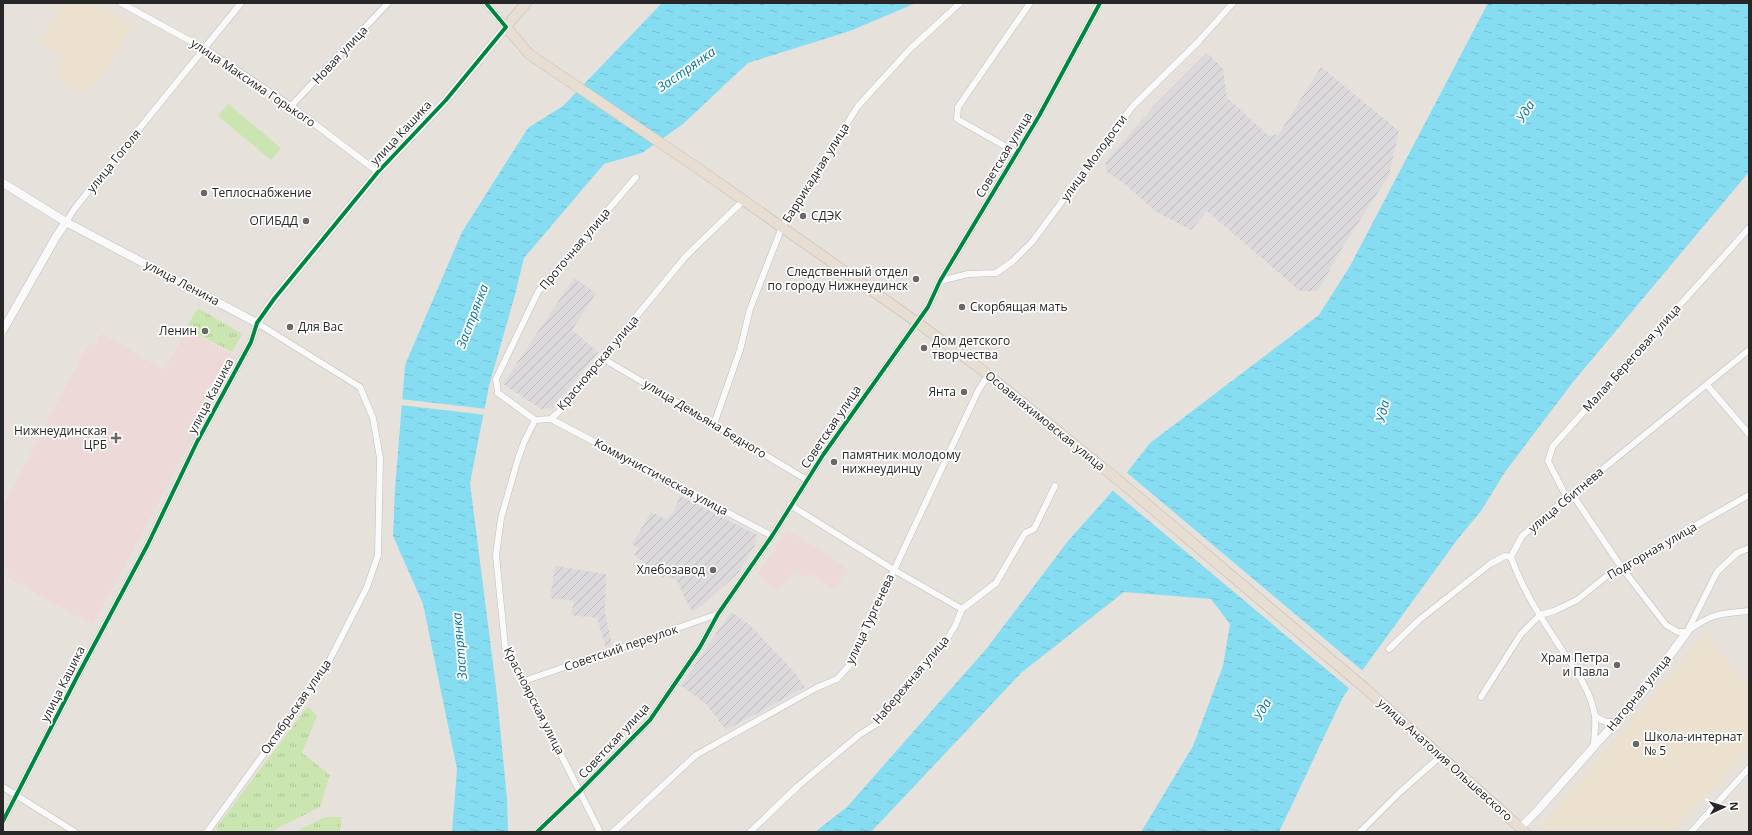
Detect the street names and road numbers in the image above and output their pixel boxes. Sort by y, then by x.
street label: Новая улица [308,22,371,88]
street label: улица Максима Горького [188,34,319,131]
street label: улица Кашика [366,97,435,169]
street label: Советская улица [971,109,1036,201]
street label: улица Молодости [1056,111,1131,204]
street label: Баррикадная улица [778,120,853,226]
street label: улица Гоголя [83,125,145,196]
street label: Проточная улица [535,204,614,293]
street label: улица Ленина [142,256,223,309]
street label: Малая Береговая улица [1579,300,1685,415]
street label: Красноярская улица [553,312,642,414]
street label: улица Кашика [184,355,238,436]
street label: Осоавиахимовская улица [982,367,1109,474]
street label: улица Демьяна Бедного [641,375,770,462]
street label: Советская улица [796,382,865,472]
street label: Коммунистическая улица [591,434,731,519]
street label: улица Сбитнева [1524,463,1607,536]
street label: Подгорная улица [1604,518,1700,583]
street label: улица Тургенева [841,571,898,667]
street label: Советский переулок [562,620,681,675]
street label: Набережная улица [868,632,953,728]
street label: улица Кашика [36,643,89,725]
street label: Красноярская улица [500,644,569,758]
street label: Нагорная улица [1602,651,1675,735]
street label: Октябрьская улица [256,656,335,758]
street label: улица Анатолия Ольшевского [1374,694,1516,825]
street label: Советская улица [574,699,653,782]

